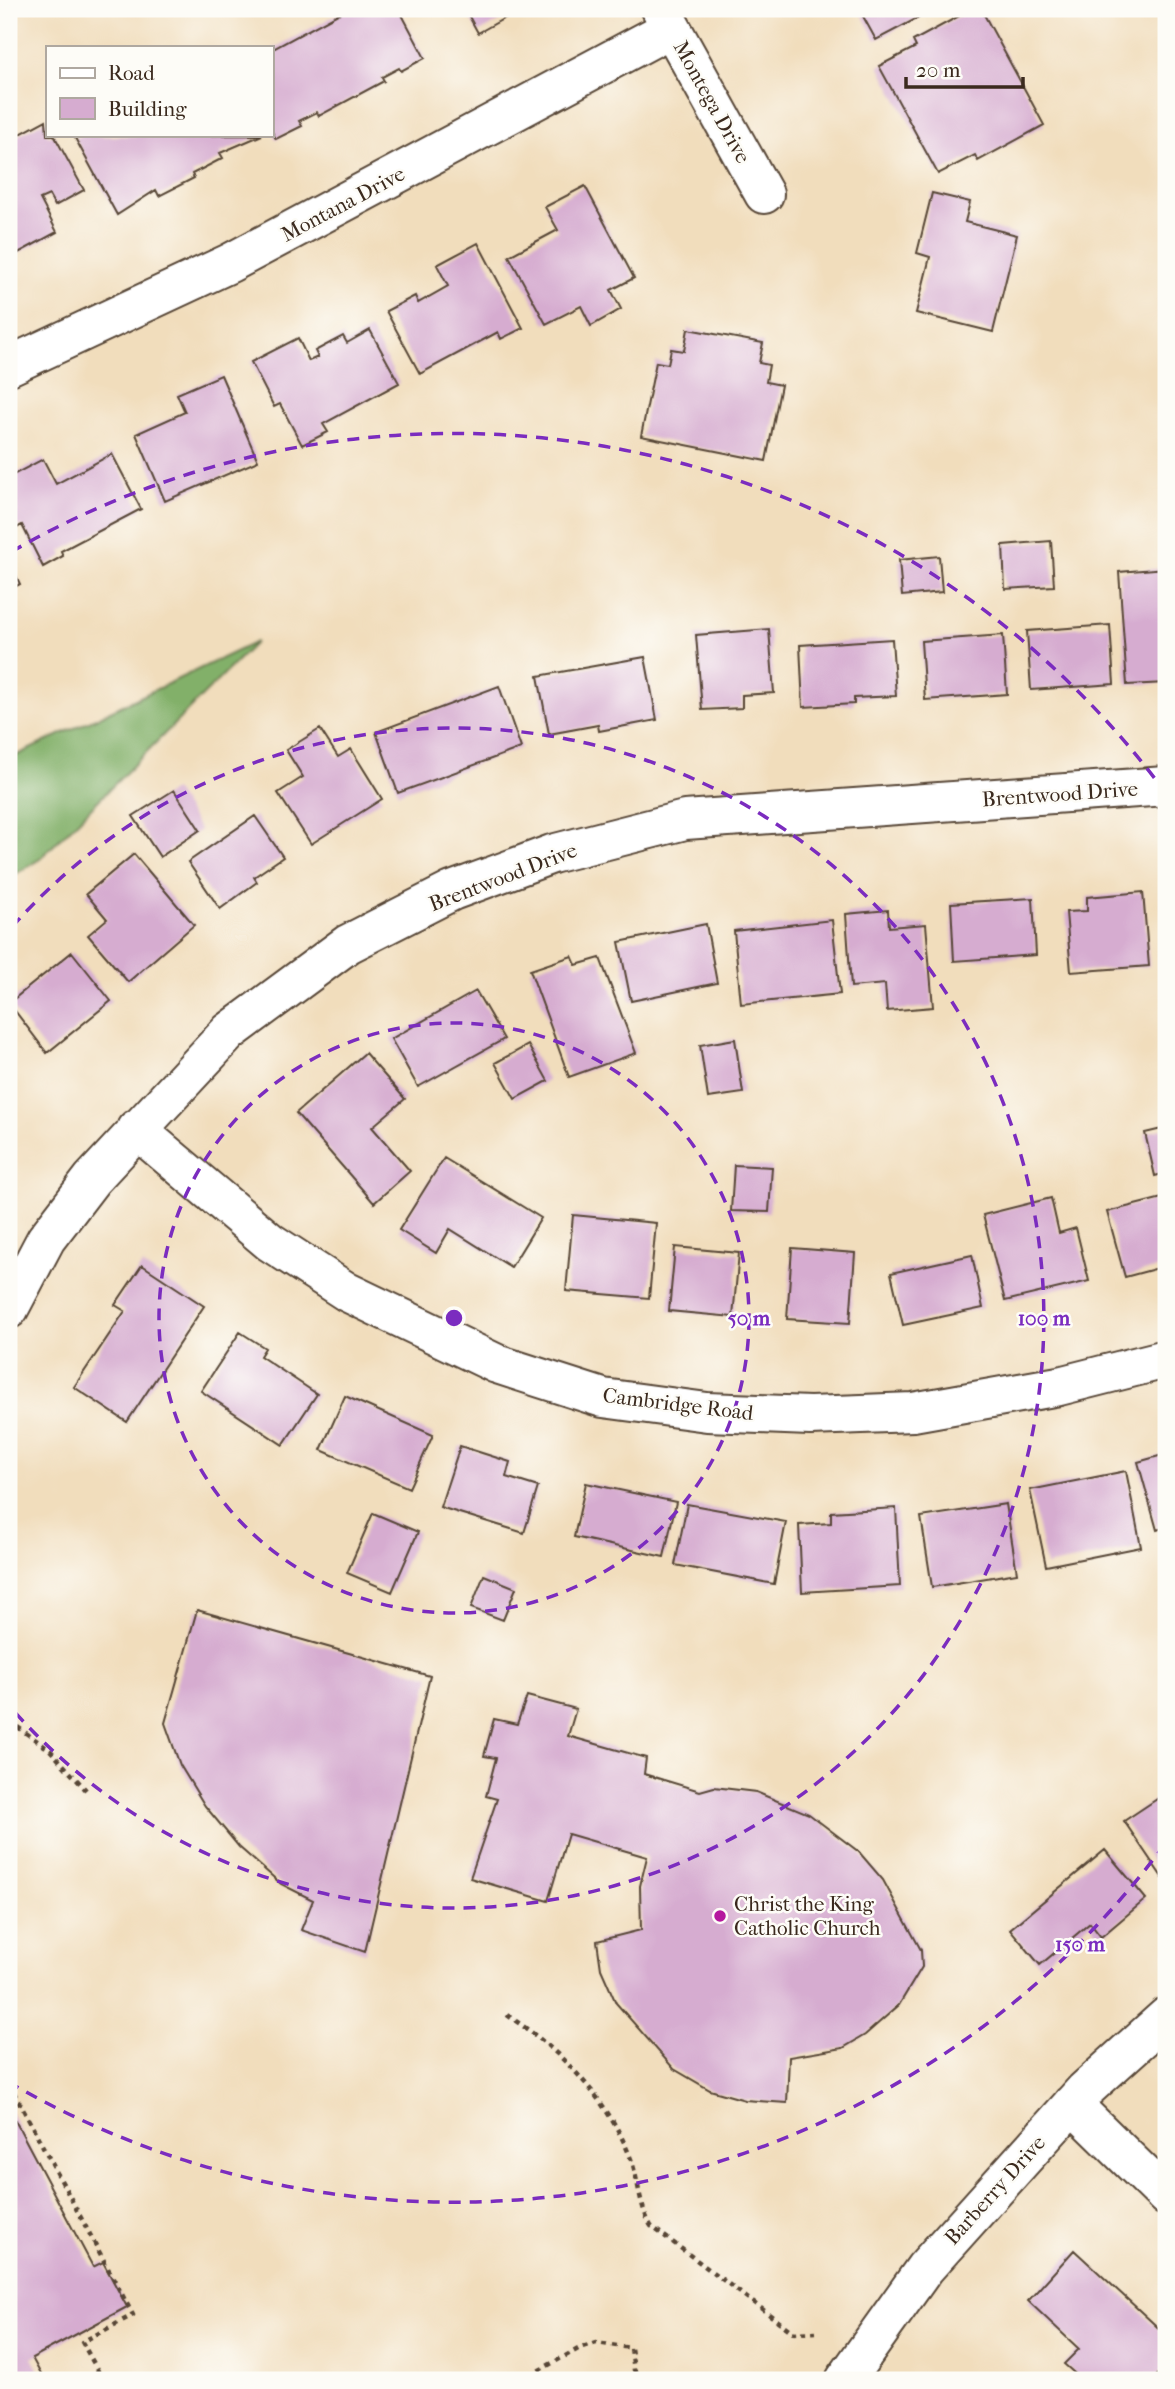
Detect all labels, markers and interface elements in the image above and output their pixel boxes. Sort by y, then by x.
street label: Montega Drive [669,37,755,167]
legend [46,46,273,136]
scale bar [906,46,1023,90]
text: 20 m [916,58,961,82]
text: Road [108,61,155,85]
text: Building [108,97,187,121]
street label: Montana Drive [277,161,409,247]
street label: Brentwood Drive [981,777,1139,811]
street label: Brentwood Drive [426,838,580,916]
centre of rings [442,1306,466,1330]
text: 50 m [728,1306,771,1330]
text: 100 m [1018,1306,1071,1330]
street label: Cambridge Road [601,1383,755,1425]
place label: Christ the King Catholic Church [734,1892,881,1940]
marker: Christ the King Catholic Church [712,1908,728,1924]
text: 150 m [1055,1932,1106,1956]
street label: Barberry Drive [940,2130,1050,2250]

